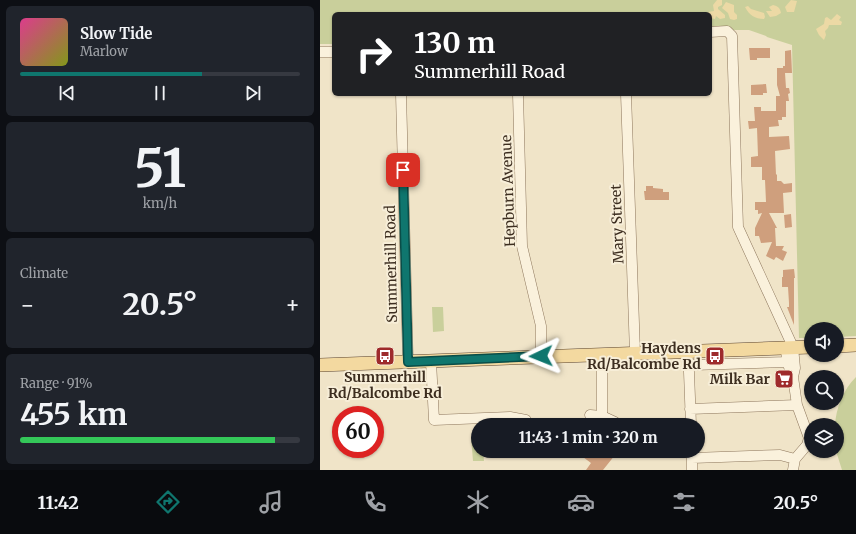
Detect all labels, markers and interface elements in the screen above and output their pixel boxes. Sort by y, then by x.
text: Slow Tide [80,24,152,43]
text: 130 m [414,25,496,61]
icon: right [348,28,400,80]
text: Marlow [80,43,128,60]
text: Summerhill Road [414,60,565,83]
icon: previous [56,82,78,104]
icon: pause [149,82,171,104]
icon: next [242,82,264,104]
street label: Hepburn Avenue [497,135,519,247]
text: 51 [134,136,186,201]
pin [386,153,420,187]
icon: arrive [392,159,414,181]
street label: Mary Street [607,183,627,264]
text: km/h [143,195,177,212]
street label: Summerhill Road [381,205,401,323]
text: Climate [20,265,68,282]
text: 20.5° [123,285,197,323]
text: − [20,291,35,319]
text: + [285,291,300,319]
map controls [804,322,844,458]
button: sound [804,322,844,362]
position arrow [520,335,562,377]
place label: Haydens Rd/Balcombe Rd [587,339,701,373]
bus stop icon: Summerhill Rd/Balcombe Rd [374,345,396,367]
bus stop icon: Haydens Rd/Balcombe Rd [704,345,726,367]
place label: Summerhill Rd/Balcombe Rd [328,368,442,402]
supermarket icon: Milk Bar [773,368,795,390]
place label: Milk Bar [710,370,770,388]
button: search [804,370,844,410]
text: Range · 91% [20,375,93,392]
text: 455 km [20,395,128,433]
speed limit sign: 60 [332,406,384,458]
button: layers [804,418,844,458]
text: 11:43 · 1 min · 320 m [518,428,658,447]
icon: directions [154,488,182,516]
icon: music [257,488,285,516]
icon: phone [361,488,389,516]
icon: climate [464,488,492,516]
icon: car [567,488,595,516]
icon: filters [670,488,698,516]
text: 11:42 [38,491,79,514]
text: 20.5° [773,491,818,514]

